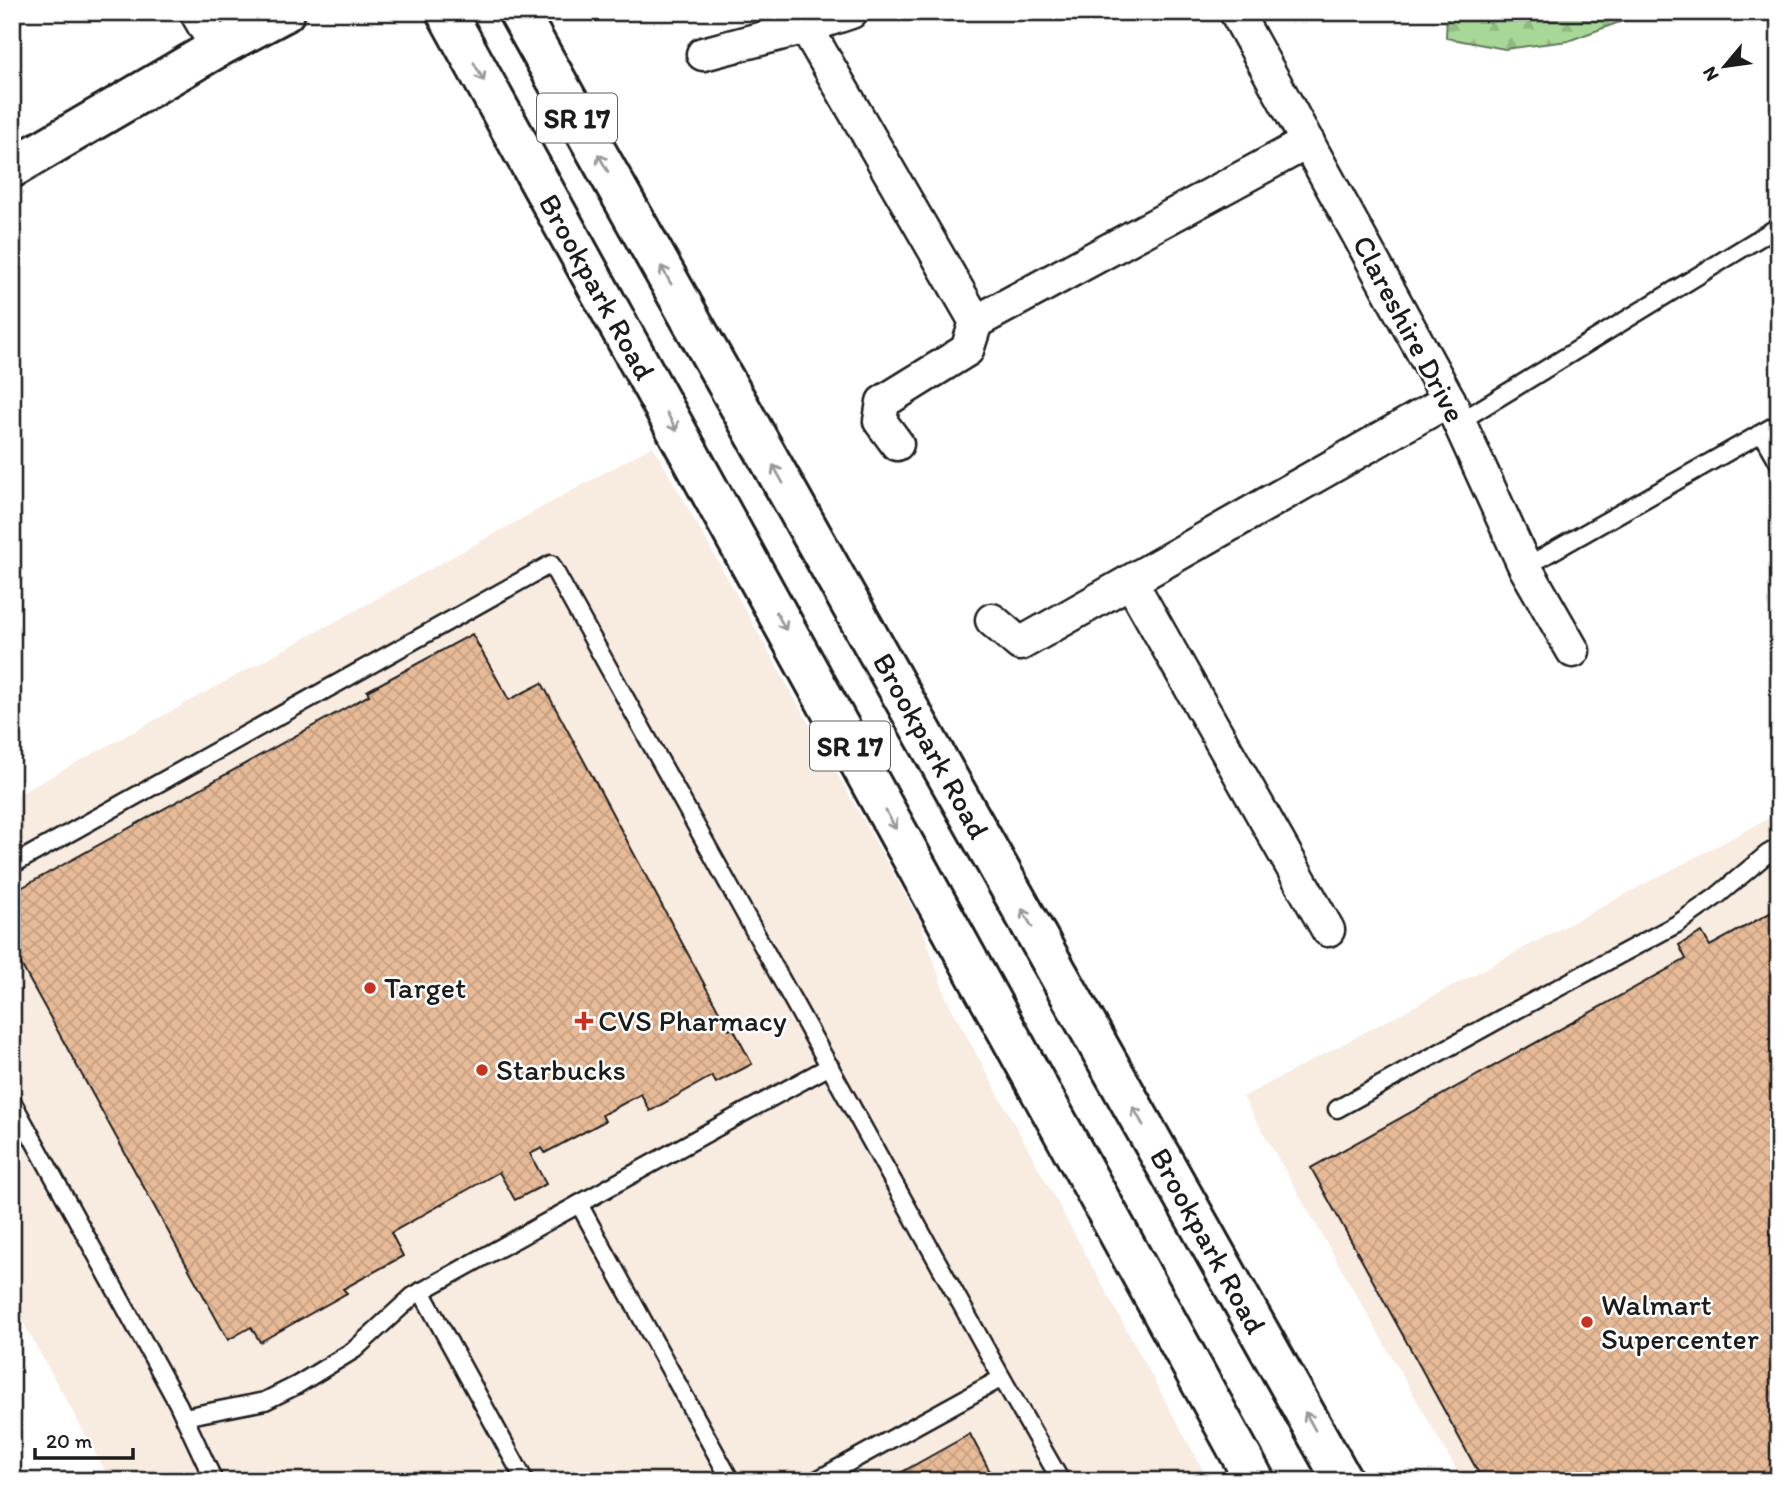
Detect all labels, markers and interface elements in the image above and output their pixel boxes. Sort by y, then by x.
north arrow [1690,32,1760,102]
one-way arrow [473,61,486,82]
text: N [1697,63,1724,85]
road number: SR 17 [537,94,617,142]
one-way arrow [596,154,610,174]
street label: Brookpark Road [531,187,664,386]
street label: Clareshire Drive [1345,229,1474,429]
one-way arrow [659,266,673,286]
one-way arrow [665,411,679,431]
one-way arrow [771,464,785,484]
one-way arrow [775,610,788,631]
street label: Brookpark Road [865,646,998,845]
road number: SR 17 [810,722,890,770]
one-way arrow [885,809,898,830]
one-way arrow [1020,908,1034,928]
place label: Target [384,969,466,1006]
marker: Target [362,980,378,996]
place label: CVS Pharmacy [598,1002,787,1039]
marker: CVS Pharmacy [576,1013,592,1029]
place label: Starbucks [496,1051,626,1088]
marker: Starbucks [474,1062,490,1078]
one-way arrow [1131,1106,1144,1127]
street label: Brookpark Road [1142,1141,1275,1340]
place label: Walmart Supercenter [1601,1286,1759,1357]
marker: Walmart Supercenter [1579,1314,1595,1330]
one-way arrow [1303,1412,1317,1432]
scale bar [35,1416,133,1460]
text: 20 m [46,1428,93,1453]

